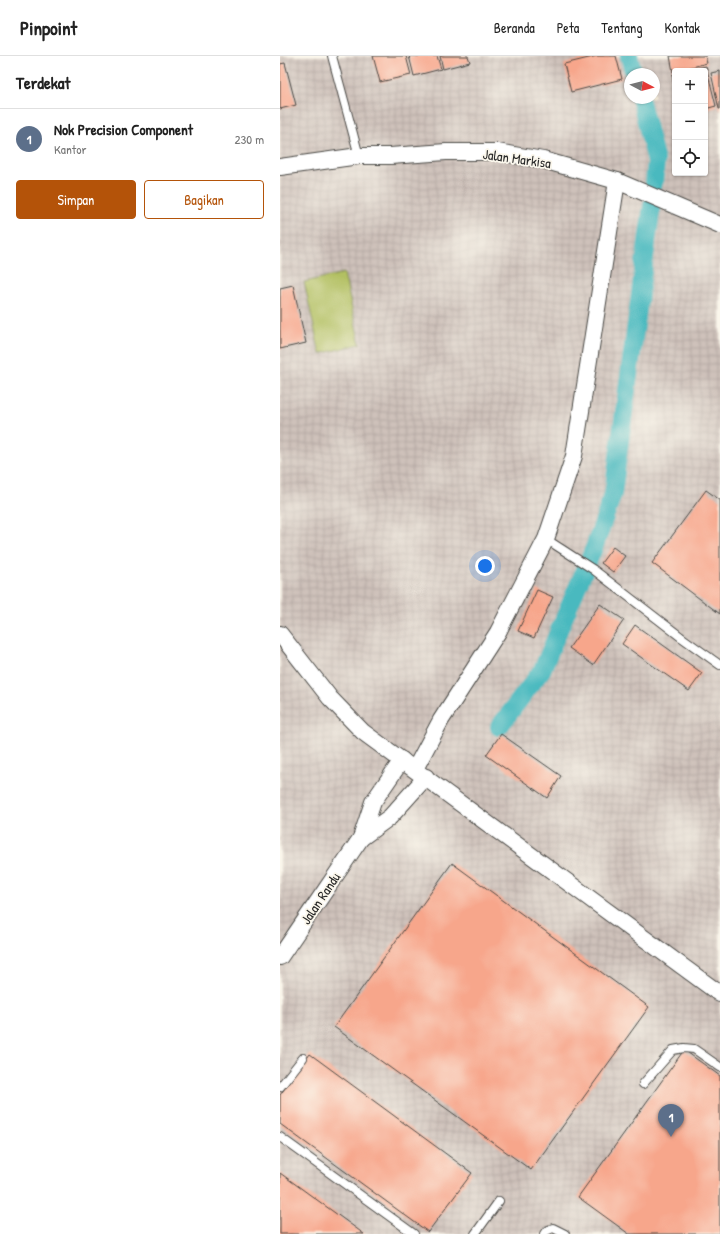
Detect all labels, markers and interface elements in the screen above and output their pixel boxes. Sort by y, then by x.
text: Pinpoint [20,15,77,41]
text: Beranda [494,18,535,37]
text: Peta [557,18,579,37]
text: Tentang [601,18,643,37]
text: Kontak [665,18,700,37]
north arrow [624,68,660,104]
map controls [672,68,708,176]
button: + [672,68,708,104]
text: Terdekat [16,71,70,94]
button: − [672,104,708,140]
text: Nok Precision Component [54,119,193,140]
text: 1 [27,130,31,148]
text: 230 m [234,130,264,148]
text: Kantor [54,140,87,158]
button: locate [672,140,708,176]
street label: Jalan Markisa [482,144,553,172]
button: Simpan [16,180,136,219]
button: Bagikan [144,180,264,219]
your location [475,556,495,576]
street label: Jalan Randu [296,868,344,928]
pin: 1 [658,1104,684,1137]

